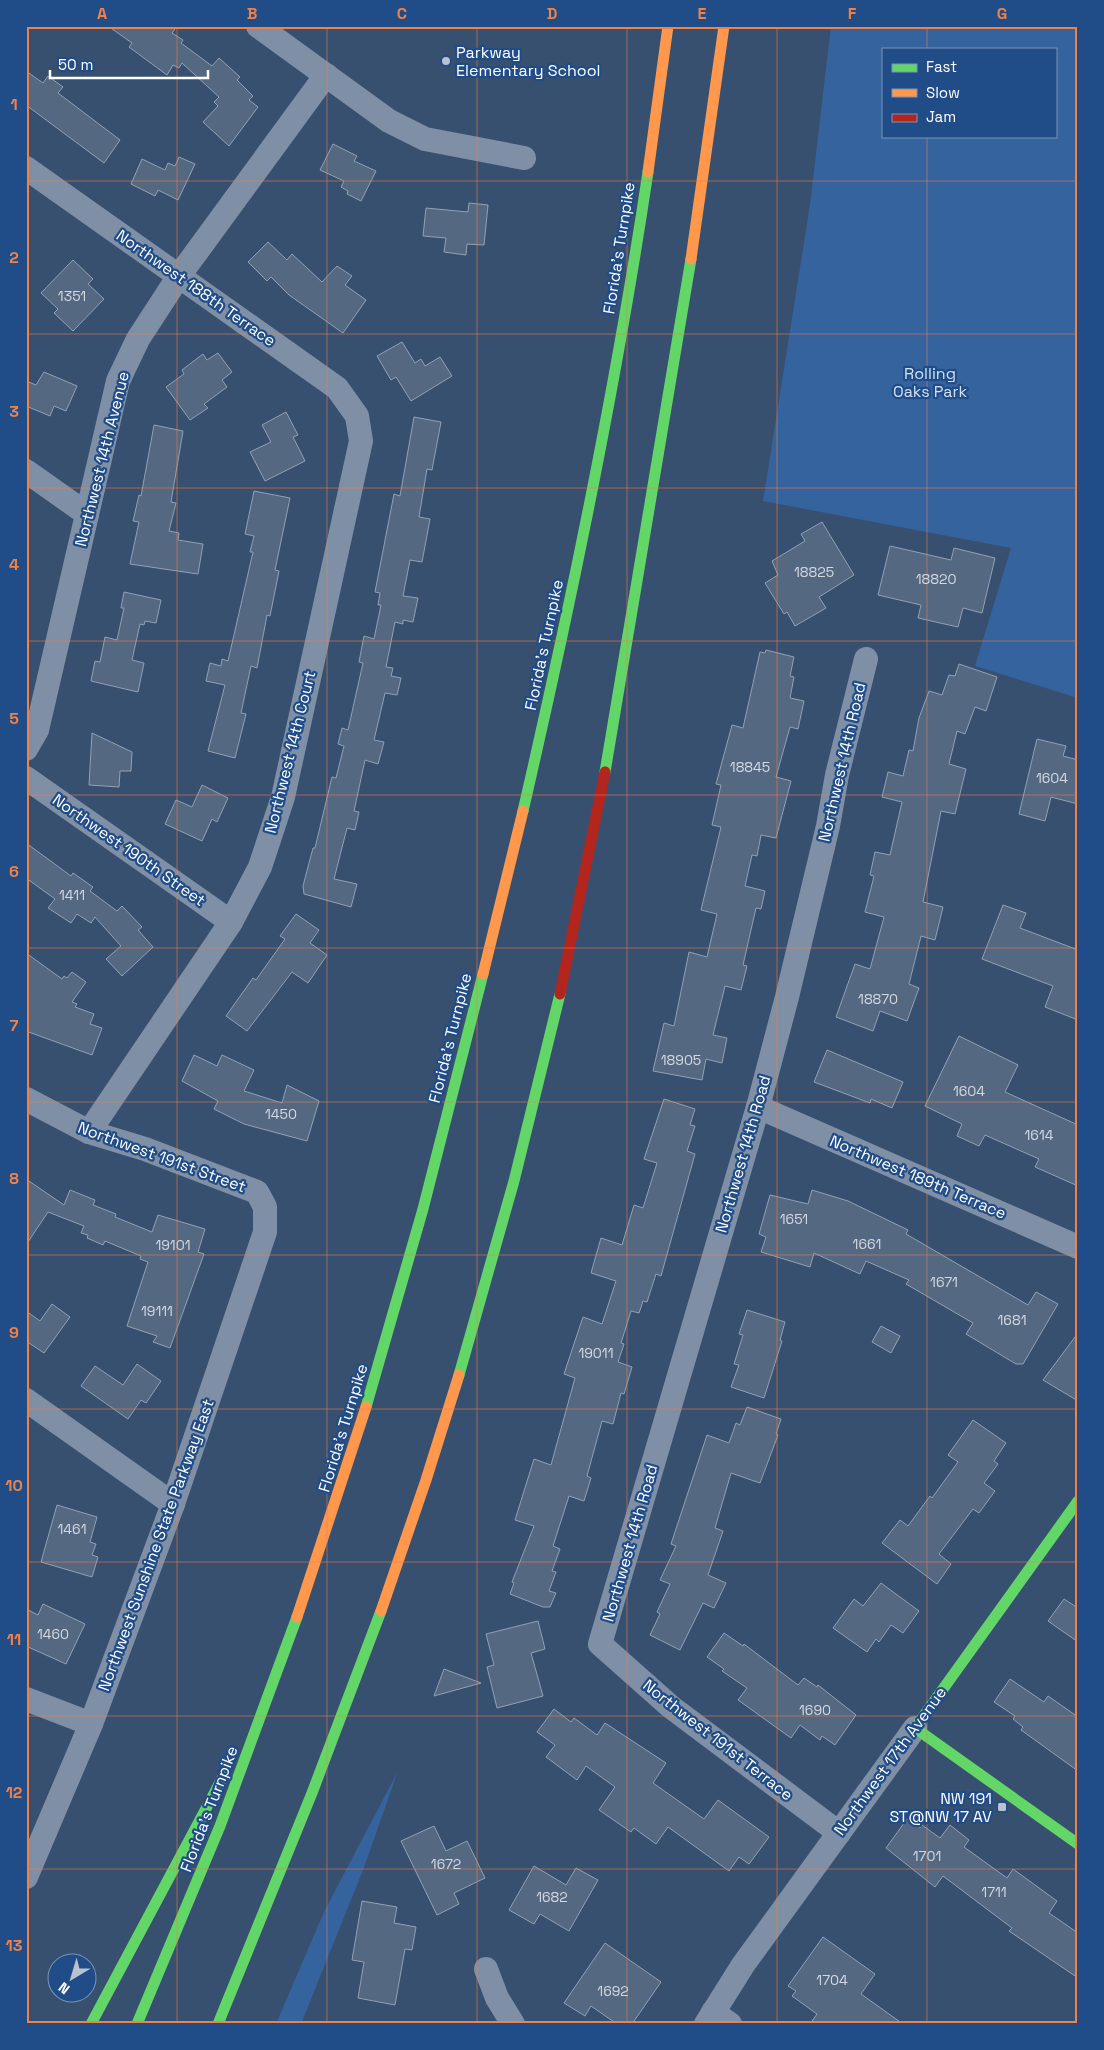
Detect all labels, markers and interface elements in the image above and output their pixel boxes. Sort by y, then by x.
text: A [97,3,107,24]
text: B [247,3,257,24]
text: C [397,3,407,24]
text: D [547,3,557,24]
text: E [698,3,707,24]
text: F [848,3,857,24]
text: G [997,3,1007,24]
place label: Parkway Elementary School [456,42,601,81]
scale bar [50,48,208,80]
legend [882,48,1056,138]
text: 50 m [58,55,93,74]
marker: Parkway Elementary School [440,55,452,67]
text: Fast [926,57,957,76]
text: Slow [926,83,960,102]
text: 1 [10,94,18,115]
text: Jam [926,107,956,126]
street label: Florida's Turnpike [598,181,640,315]
street label: Northwest 188th Terrace [112,225,280,351]
text: 2 [9,247,19,268]
house number: 1351 [58,287,86,305]
park label: Rolling Oaks Park [893,363,967,402]
street label: Northwest 14th Avenue [70,369,134,549]
text: 3 [9,401,19,422]
text: 4 [9,554,19,575]
house number: 18825 [794,563,834,581]
house number: 18820 [916,570,956,588]
street label: Florida's Turnpike [520,578,568,712]
street label: Northwest 14th Court [260,669,320,835]
street label: Northwest 14th Road [813,680,871,844]
text: 5 [9,708,19,729]
house number: 18845 [730,758,770,776]
house number: 1604 [1036,769,1068,787]
street label: Northwest 190th Street [48,789,210,911]
text: 6 [9,861,19,882]
house number: 1411 [59,886,85,904]
street label: Florida's Turnpike [424,971,476,1105]
house number: 18870 [858,990,898,1008]
text: 7 [10,1015,19,1036]
house number: 18905 [661,1051,701,1069]
street label: Northwest 14th Road [710,1073,776,1235]
house number: 1604 [953,1082,985,1100]
house number: 1450 [265,1105,297,1123]
street label: Northwest 191st Street [75,1117,249,1197]
house number: 1614 [1025,1126,1054,1144]
street label: Northwest 189th Terrace [826,1130,1010,1224]
text: 8 [9,1168,19,1189]
house number: 1651 [780,1210,808,1228]
house number: 1661 [853,1235,881,1253]
house number: 19101 [155,1236,191,1254]
house number: 1671 [930,1273,958,1291]
house number: 19111 [141,1302,173,1320]
house number: 1681 [998,1311,1027,1329]
text: 9 [9,1322,19,1343]
house number: 19011 [578,1344,614,1362]
street label: Florida's Turnpike [313,1361,373,1495]
street label: Northwest Sunshine State Parkway East [93,1396,219,1694]
street label: Northwest 14th Road [597,1462,663,1624]
text: 10 [5,1475,23,1496]
house number: 1461 [58,1520,87,1538]
house number: 1460 [37,1625,69,1643]
text: 11 [7,1629,21,1650]
street label: Northwest 191st Terrace [639,1675,797,1805]
street label: Northwest 17th Avenue [829,1683,951,1839]
house number: 1690 [799,1701,831,1719]
street label: Florida's Turnpike [175,1743,243,1875]
text: 12 [6,1782,22,1803]
place label: NW 191 ST@NW 17 AV [889,1788,992,1827]
marker: NW 191 ST@NW 17 AV [996,1801,1008,1813]
house number: 1701 [913,1847,941,1865]
house number: 1672 [431,1855,461,1873]
house number: 1711 [981,1883,1007,1901]
house number: 1682 [536,1888,568,1906]
text: 13 [6,1935,23,1956]
north arrow [48,1952,98,2002]
house number: 1704 [816,1971,848,1989]
text: N [55,1978,73,1998]
house number: 1692 [597,1982,629,2000]

